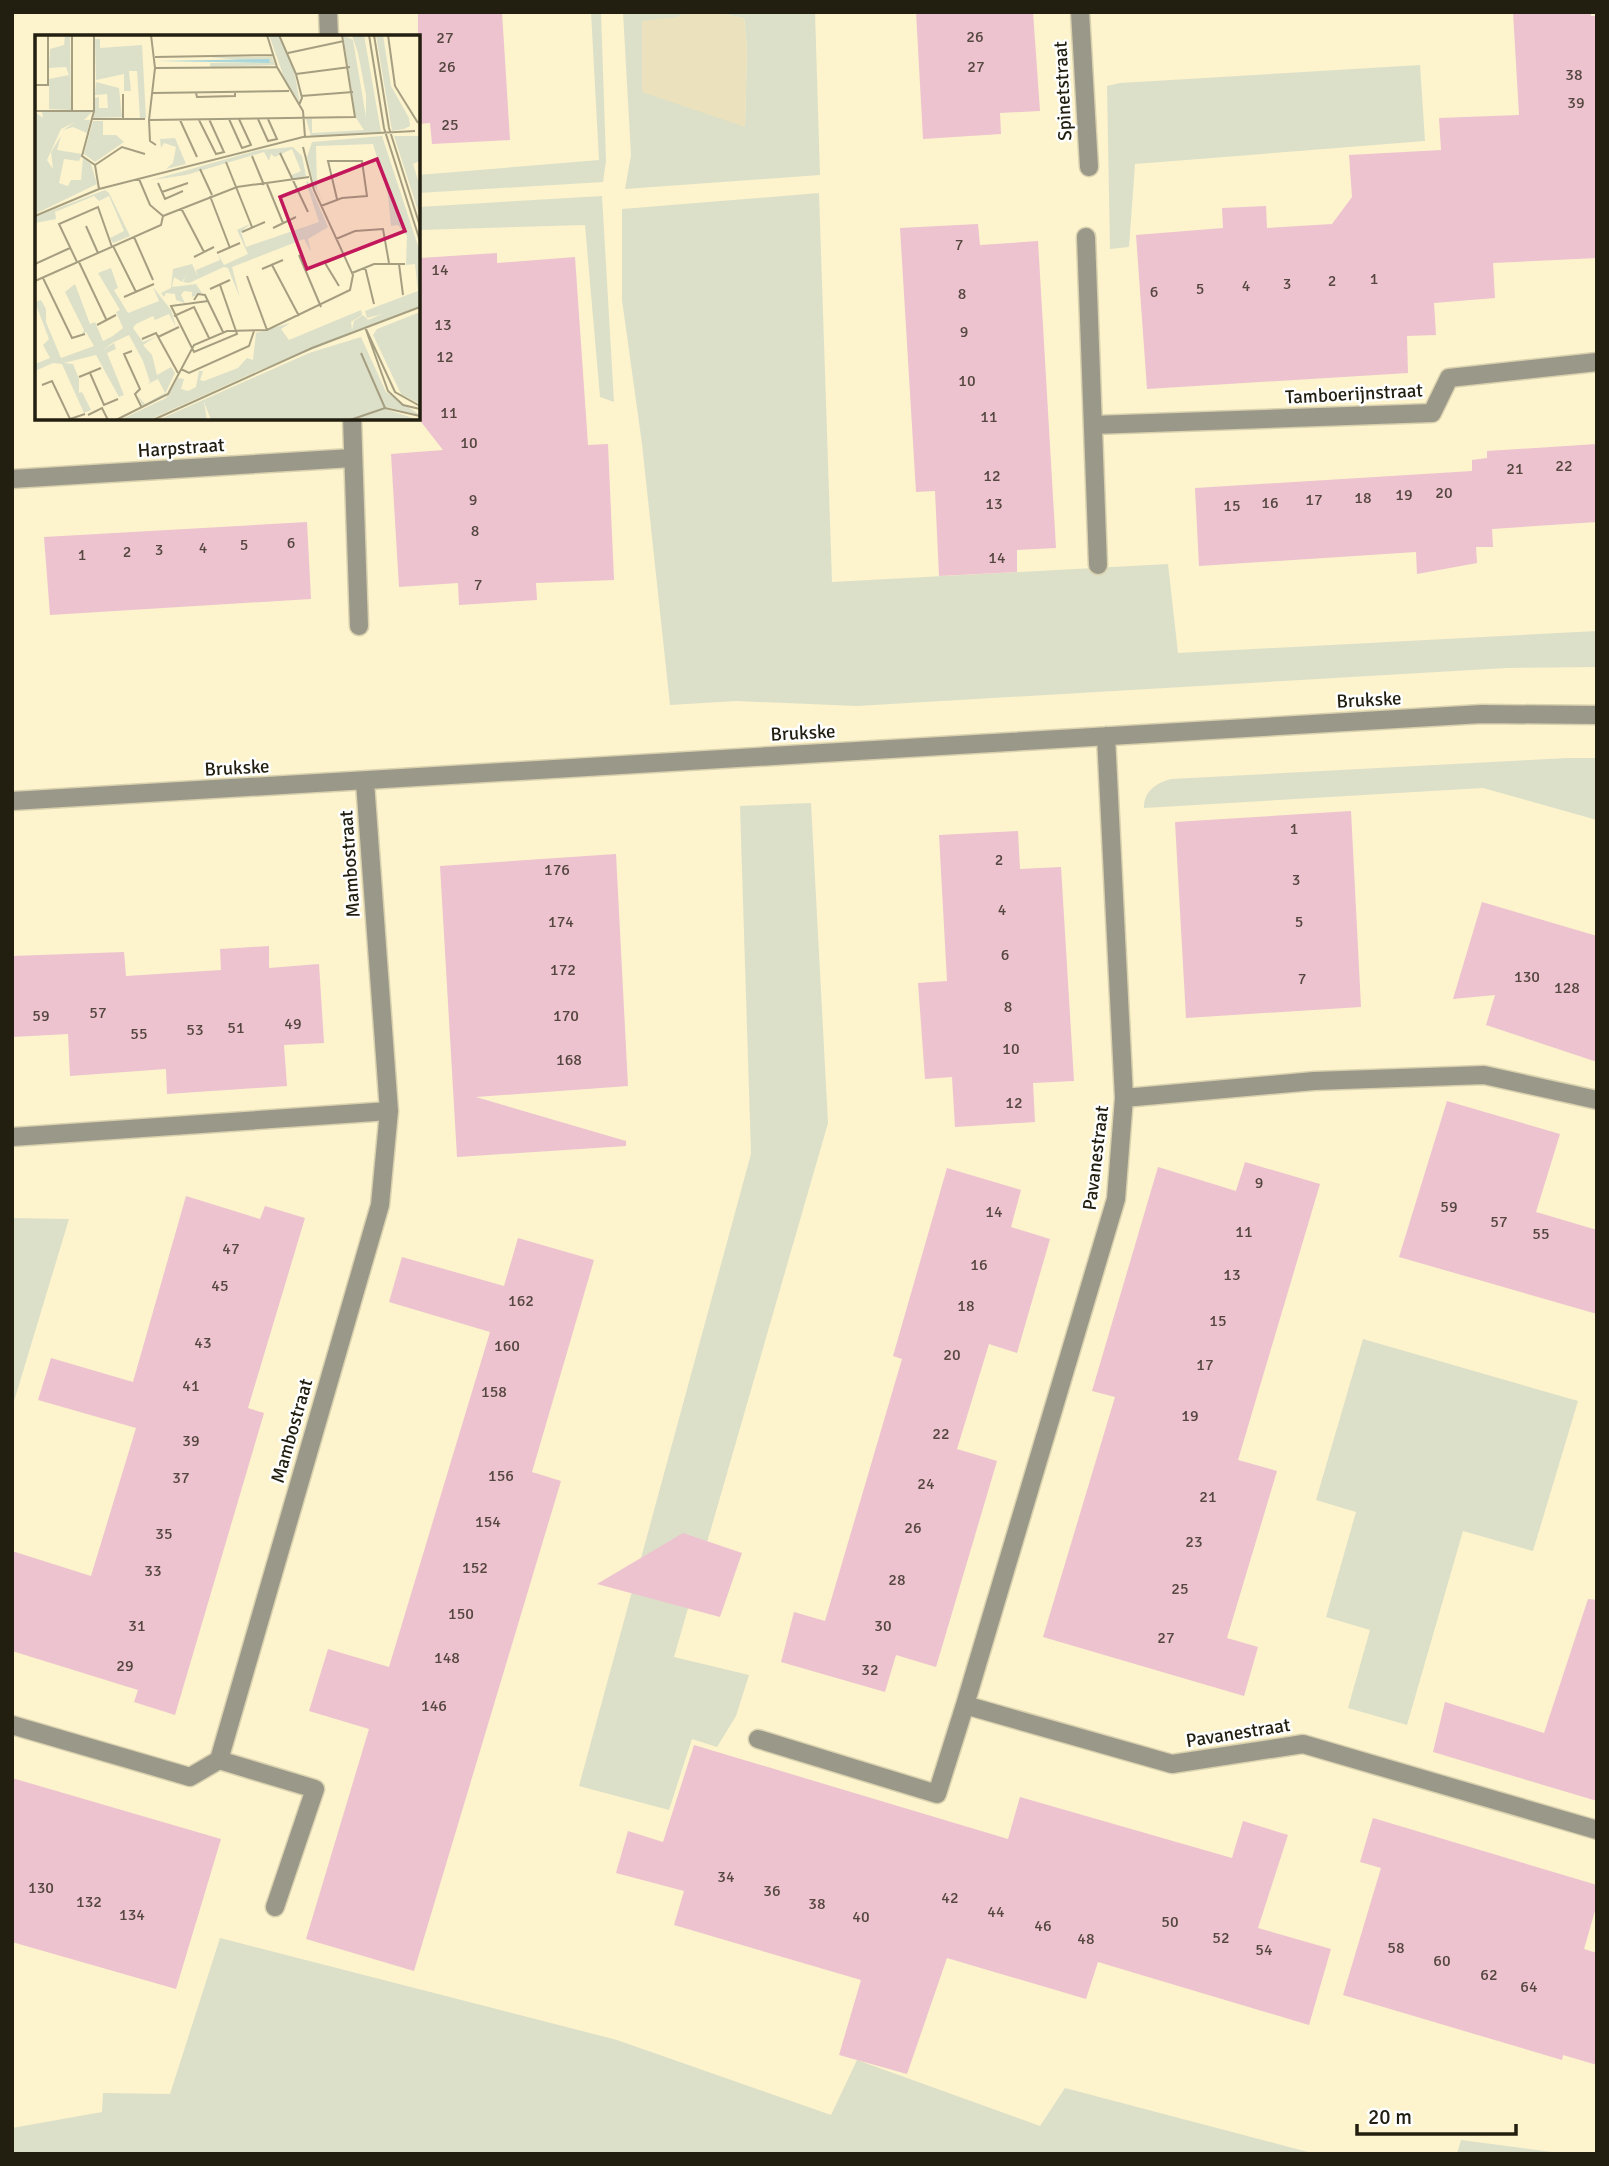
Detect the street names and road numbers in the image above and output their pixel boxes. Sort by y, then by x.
street label: Spinetstraat [1048,40,1078,141]
street label: Tamboerijnstraat [1285,378,1424,410]
street label: Harpstraat [137,433,226,463]
street label: Brukske [1336,686,1402,714]
street label: Brukske [770,719,836,747]
street label: Brukske [204,754,270,782]
street label: Mambostraat [334,809,366,918]
street label: Pavanestraat [1078,1104,1114,1212]
street label: Mambostraat [266,1376,318,1486]
street label: Pavanestraat [1184,1713,1292,1753]

